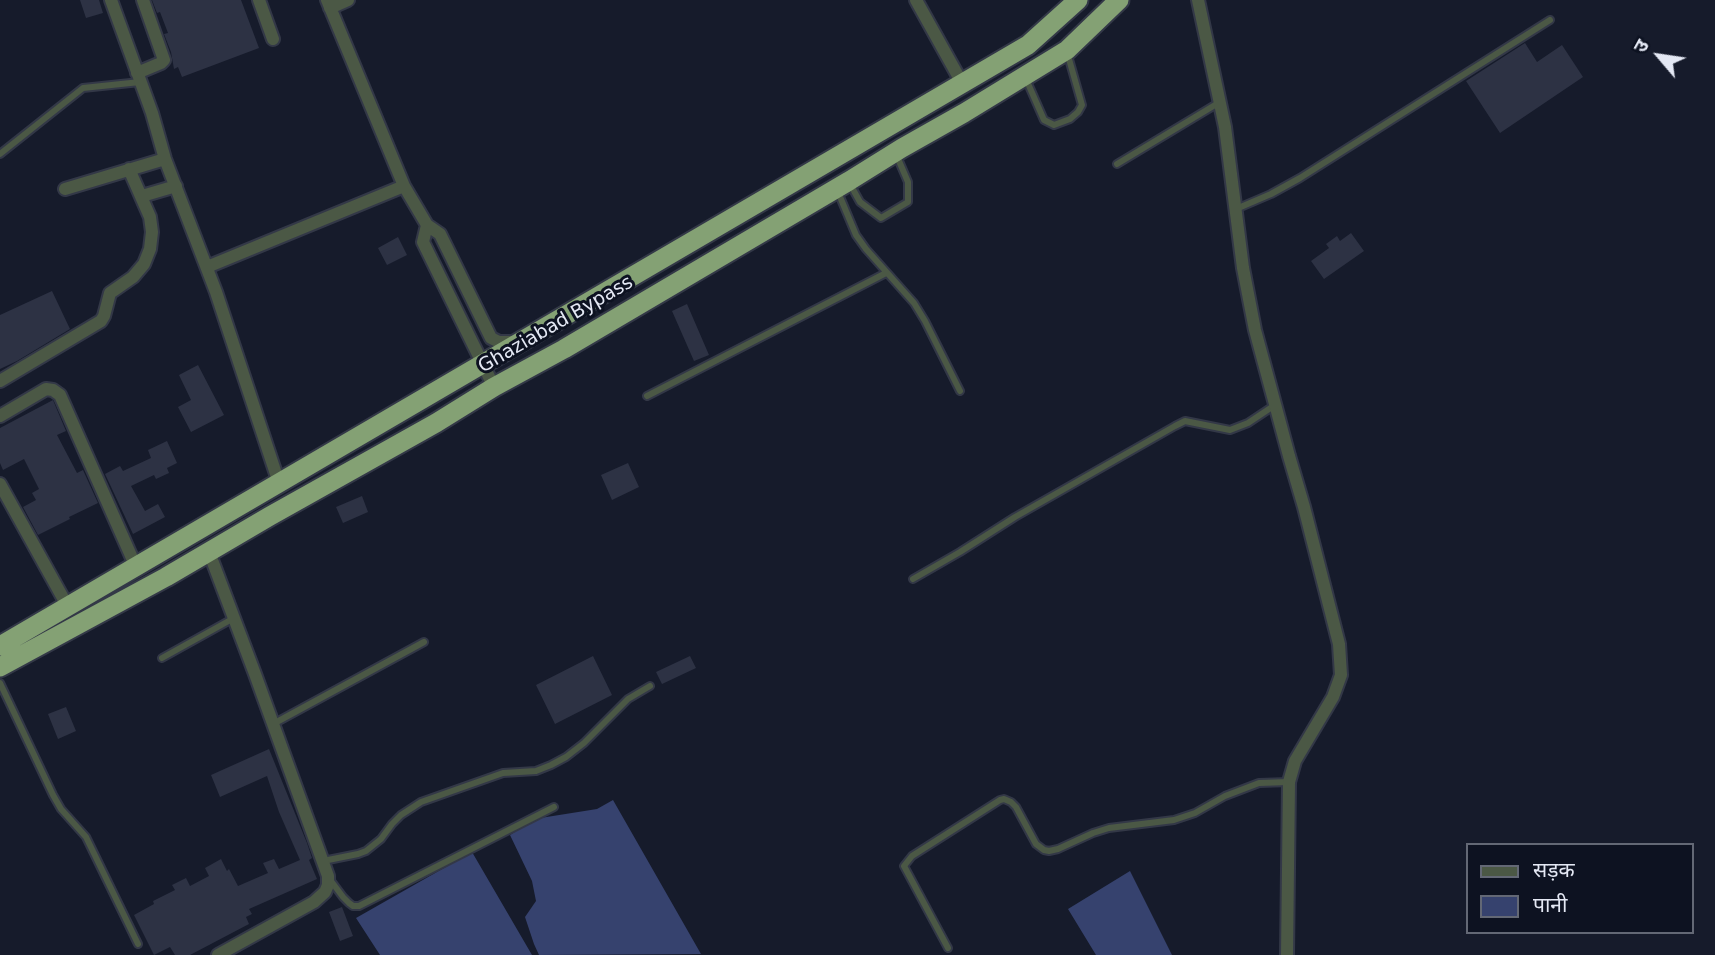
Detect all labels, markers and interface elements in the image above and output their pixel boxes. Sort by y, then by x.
north arrow [1624,21,1694,91]
text: उ [1628,36,1653,56]
street label: Ghaziabad Bypass [475,271,637,379]
legend [1466,843,1694,934]
text: सड़क [1533,858,1575,882]
text: पानी [1533,893,1567,917]

